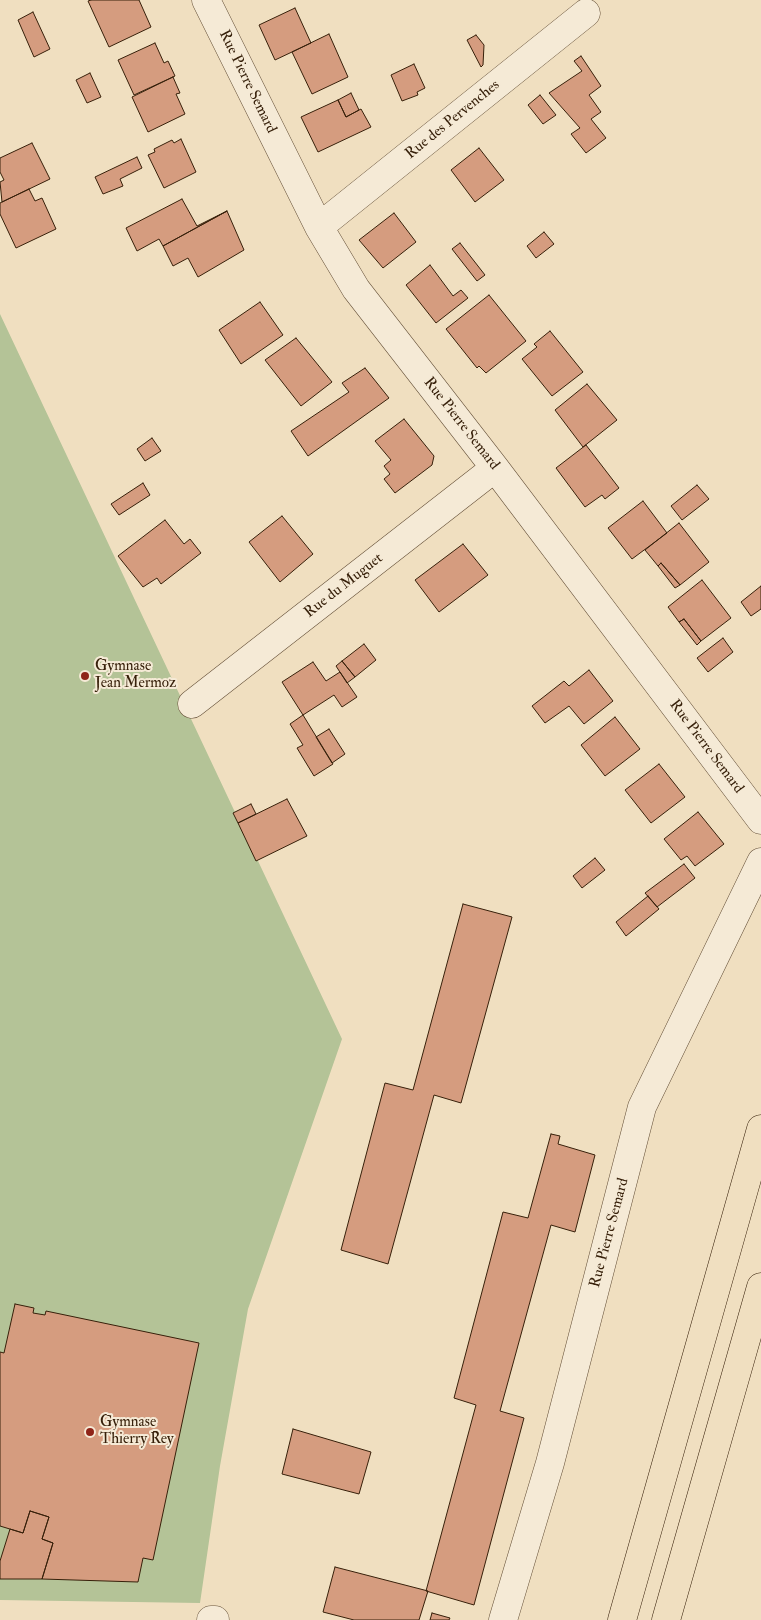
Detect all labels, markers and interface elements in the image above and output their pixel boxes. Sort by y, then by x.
street label: Rue Pierre Semard [214,27,280,137]
street label: Rue des Pervenches [402,77,504,163]
street label: Rue Pierre Semard [419,374,503,474]
street label: Rue du Muguet [301,550,387,622]
place label: Gymnase Jean Mermoz [95,658,176,693]
marker: Gymnase Jean Mermoz [79,670,91,682]
street label: Rue Pierre Semard [665,697,747,797]
street label: Rue Pierre Semard [587,1176,633,1290]
place label: Gymnase Thierry Rey [100,1414,174,1449]
marker: Gymnase Thierry Rey [84,1426,96,1438]

